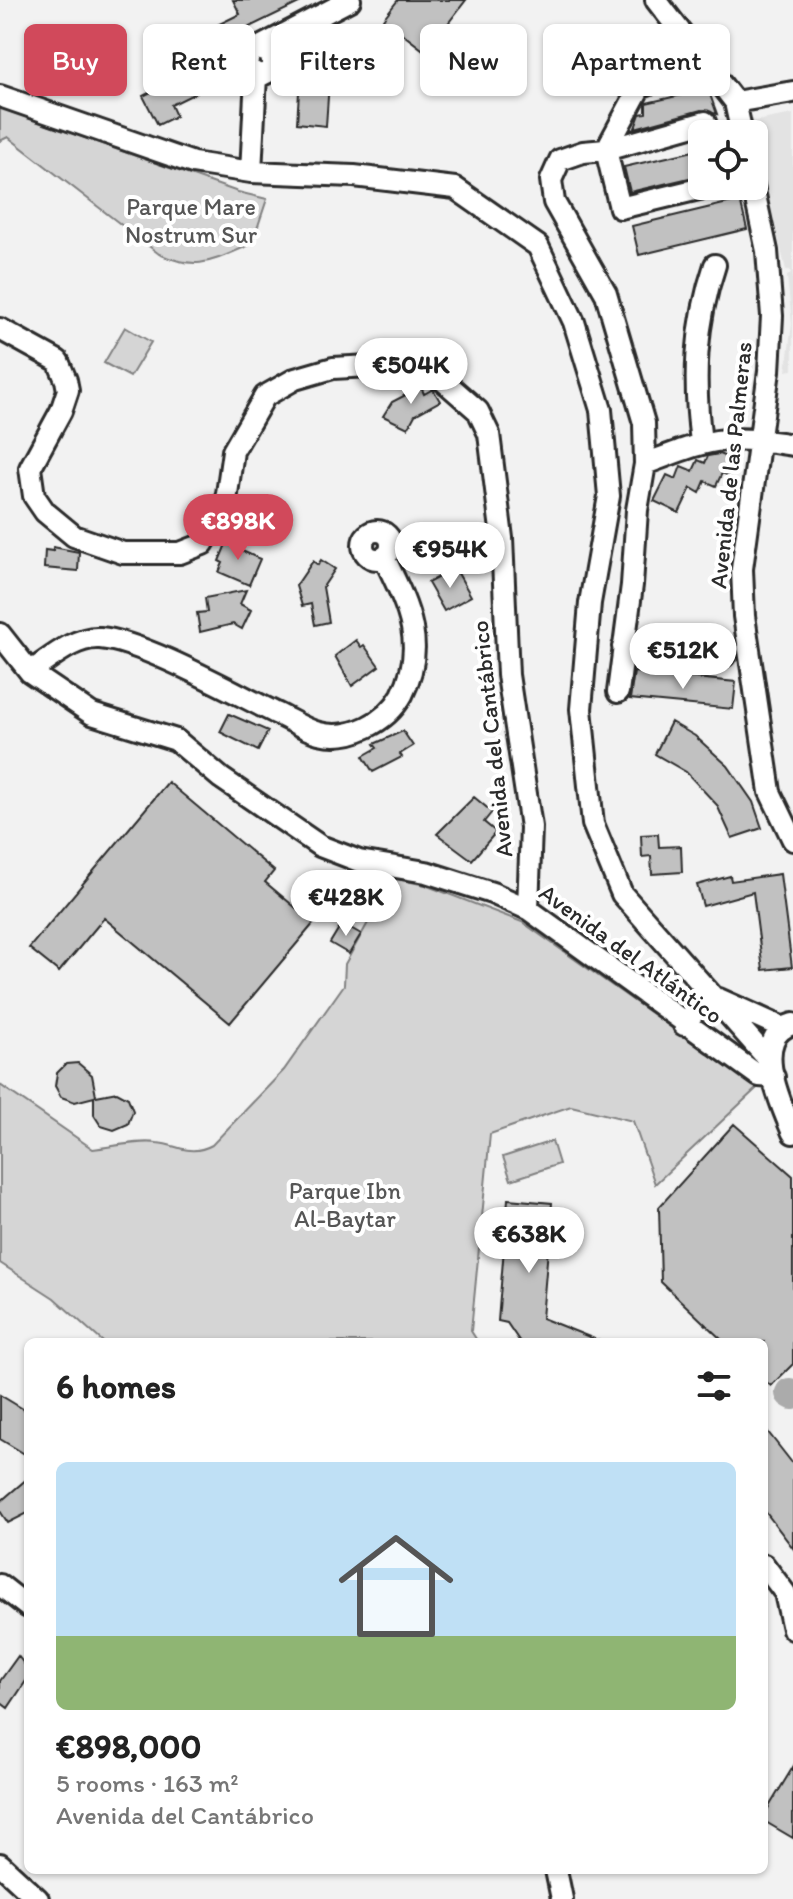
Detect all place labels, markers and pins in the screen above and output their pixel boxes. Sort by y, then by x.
pin: €504K [355,338,467,406]
pin: €898K [182,494,294,562]
pin: €954K [394,522,506,590]
pin: €512K [627,623,739,691]
pin: €428K [290,870,402,938]
pin: €638K [473,1207,585,1275]

